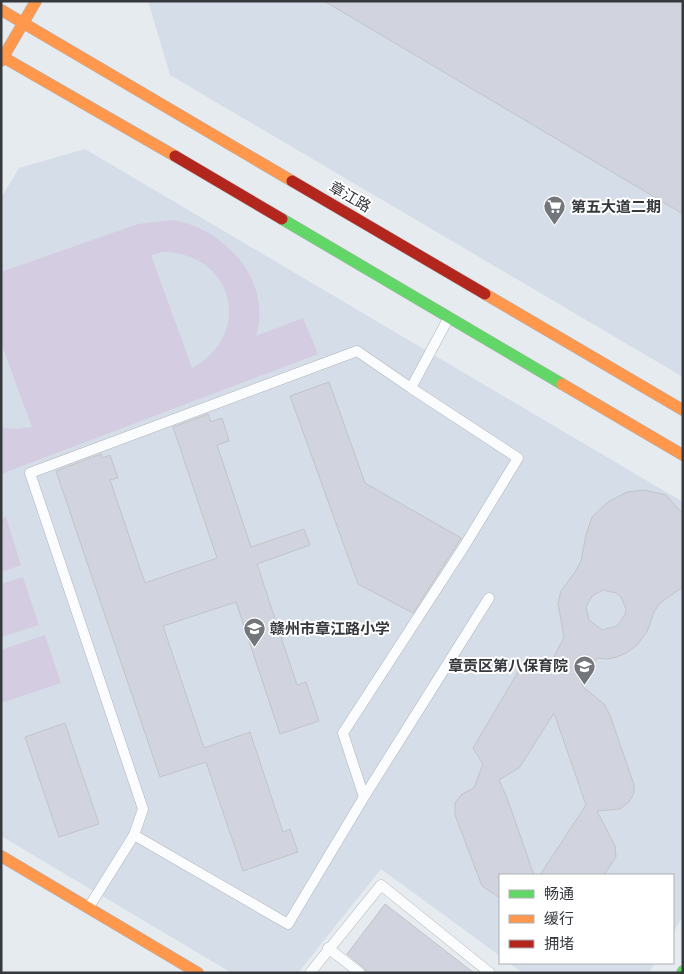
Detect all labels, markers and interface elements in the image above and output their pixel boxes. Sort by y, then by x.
street label: 章江路 [326,178,374,216]
supermarket icon: 第五大道二期 [543,195,567,226]
place label: 第五大道二期 [571,198,661,216]
school or university icon: 赣州市章江路小学 [242,617,266,648]
place label: 赣州市章江路小学 [270,620,390,638]
school or university icon: 章贡区第八保育院 [572,654,596,685]
place label: 章贡区第八保育院 [448,657,568,675]
legend [499,874,674,964]
text: 畅通 [544,885,574,903]
text: 缓行 [544,910,574,928]
text: 拥堵 [544,935,574,953]

